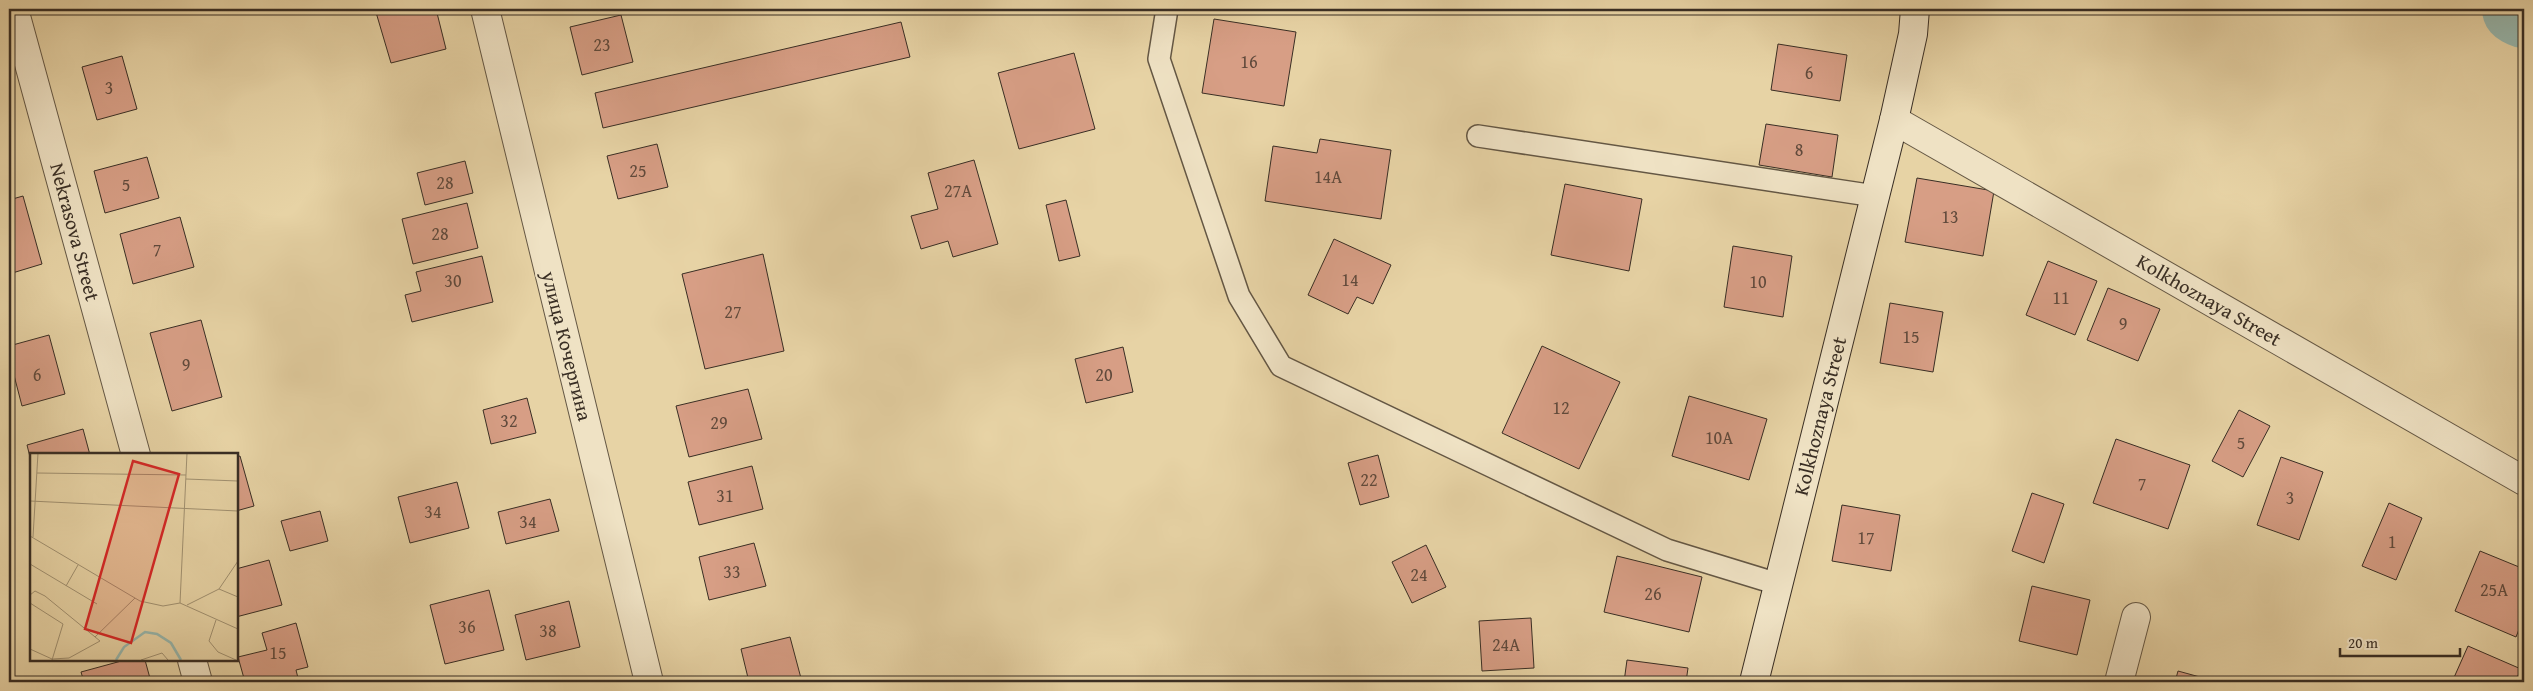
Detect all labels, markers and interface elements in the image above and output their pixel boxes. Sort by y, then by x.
house number: 23 [593,31,611,58]
house number: 16 [1240,48,1258,75]
house number: 6 [1805,59,1813,86]
house number: 3 [105,74,113,101]
house number: 8 [1795,136,1803,163]
house number: 25 [629,157,647,184]
street label: Nekrasova Street [43,160,108,304]
house number: 14А [1314,163,1342,190]
house number: 28 [436,169,454,196]
house number: 5 [122,171,130,198]
house number: 27А [944,177,972,204]
house number: 13 [1941,203,1959,230]
house number: 28 [431,220,449,247]
house number: 7 [153,236,161,263]
street label: Kolkhoznaya Street [2132,246,2287,353]
house number: 14 [1341,266,1359,293]
house number: 30 [444,267,462,294]
street label: улица Кочергина [535,267,600,424]
house number: 10 [1749,268,1767,295]
house number: 11 [2052,284,2070,311]
house number: 27 [724,298,742,325]
house number: 9 [2119,310,2127,337]
house number: 15 [1902,323,1920,350]
street label: Kolkhoznaya Street [1786,333,1853,498]
house number: 9 [182,351,190,378]
house number: 6 [33,361,41,388]
house number: 20 [1095,361,1113,388]
house number: 12 [1552,394,1570,421]
house number: 32 [500,407,518,434]
house number: 29 [710,409,728,436]
house number: 10А [1705,424,1733,451]
house number: 5 [2237,429,2245,456]
inset map [30,453,238,661]
house number: 22 [1360,466,1378,493]
house number: 7 [2138,470,2146,497]
house number: 31 [716,482,734,509]
house number: 3 [2286,484,2294,511]
house number: 34 [424,498,442,525]
house number: 34 [519,508,537,535]
house number: 17 [1857,524,1875,551]
house number: 1 [2388,528,2396,555]
house number: 33 [723,558,741,585]
house number: 24 [1410,561,1428,588]
house number: 25А [2480,576,2508,603]
house number: 26 [1644,580,1662,607]
house number: 36 [458,613,476,640]
house number: 38 [539,617,557,644]
scale bar [2340,626,2460,658]
house number: 24А [1492,631,1520,658]
text: 20 m [2348,632,2379,653]
house number: 15 [269,639,287,666]

